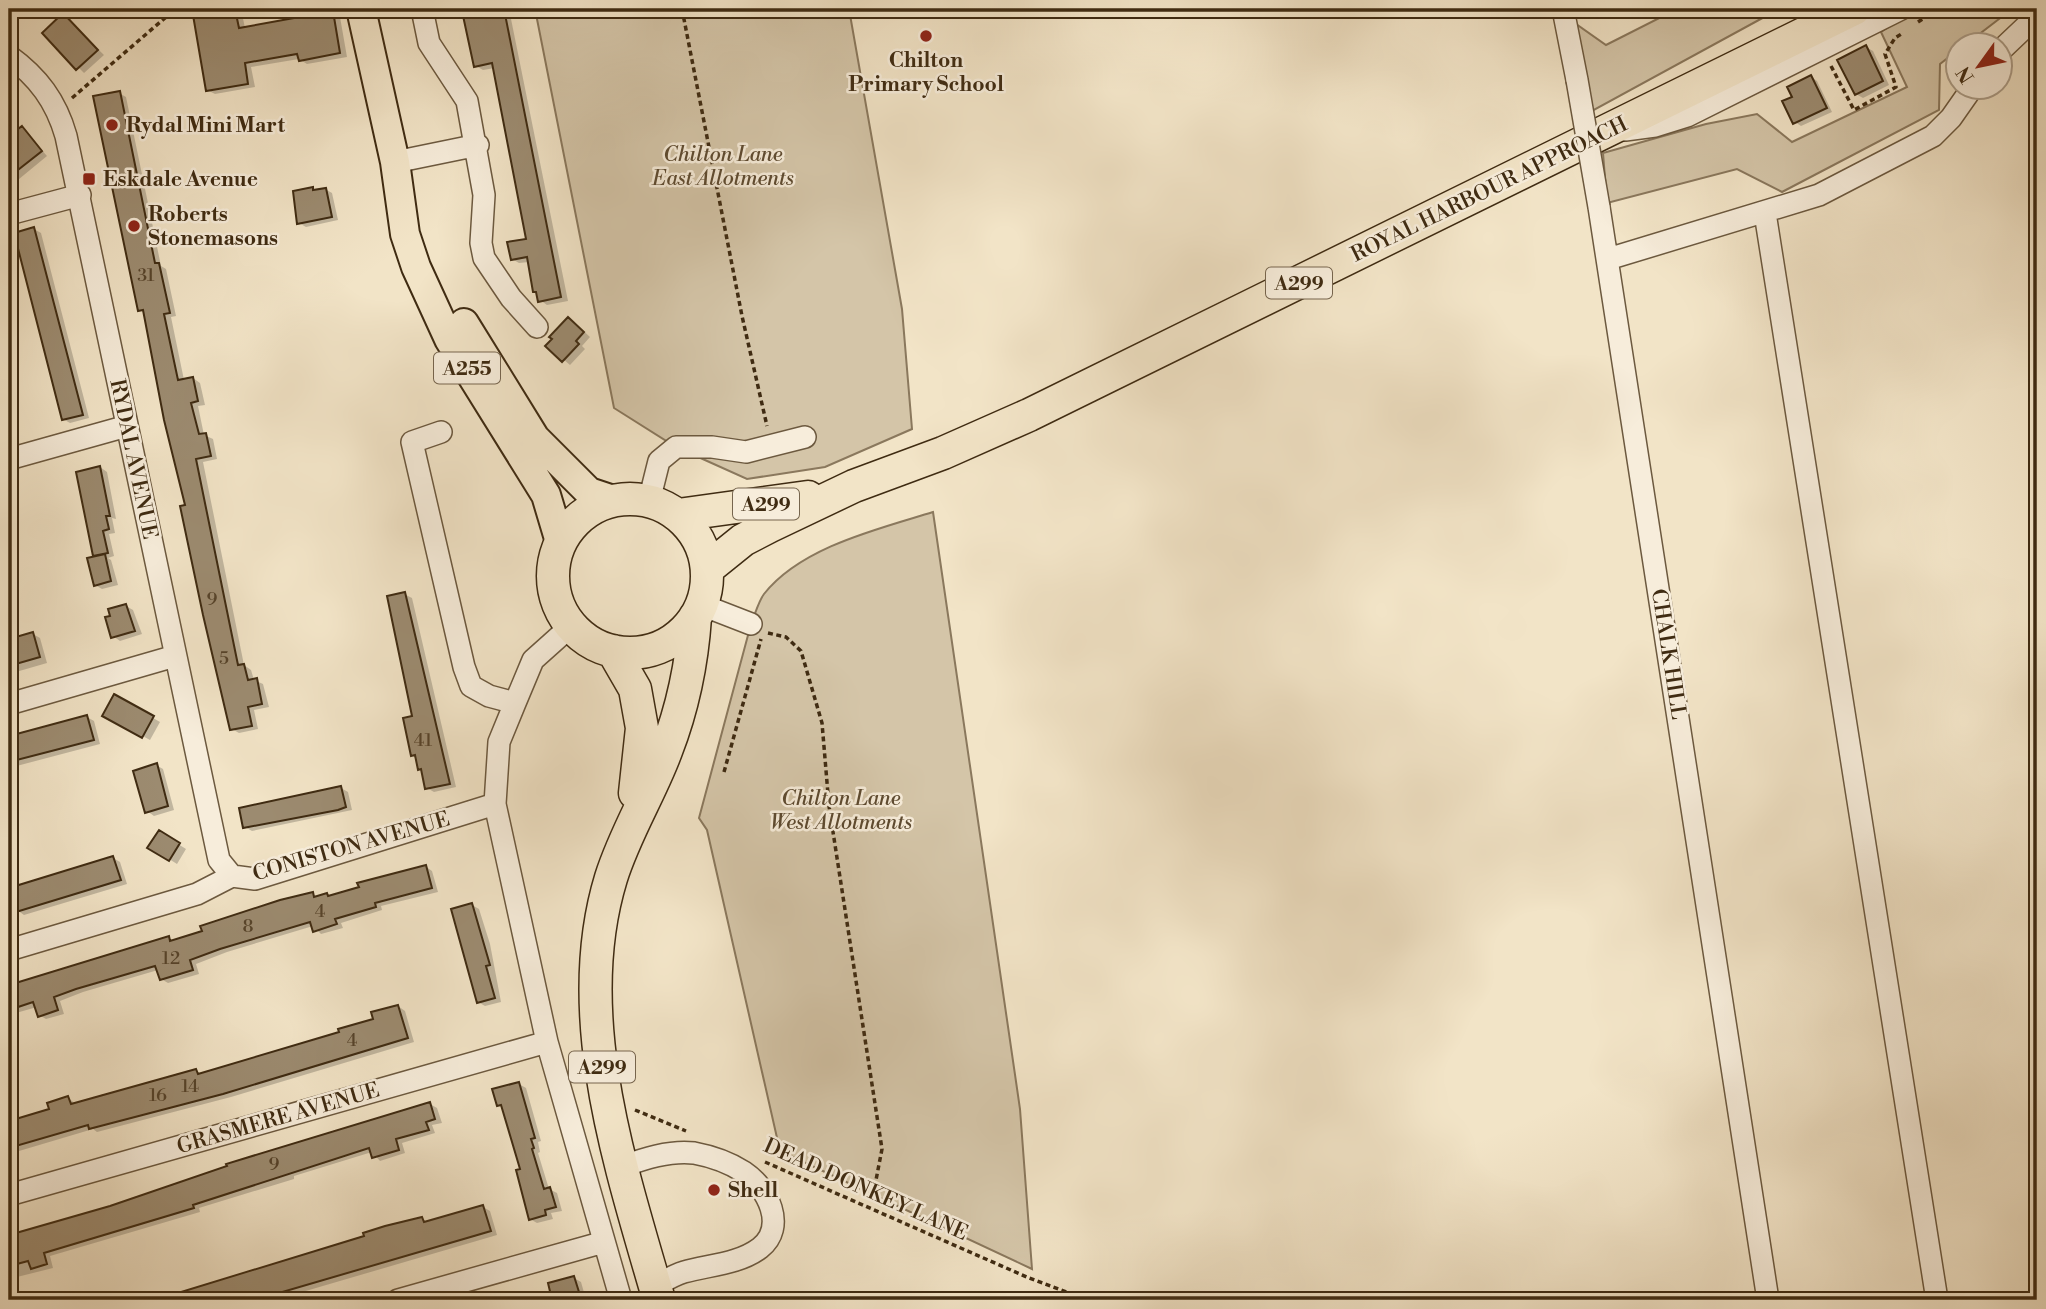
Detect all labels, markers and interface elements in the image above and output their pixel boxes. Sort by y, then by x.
marker: Chilton Primary School [918,28,934,44]
north arrow [1944,32,2014,102]
place label: Chilton Primary School [848,48,1004,98]
text: N [1951,62,1980,88]
street label: ROYAL HARBOUR APPROACH [1347,111,1632,268]
place label: Rydal Mini Mart [126,113,285,139]
marker: Rydal Mini Mart [104,117,120,133]
park label: Chilton Lane East Allotments [651,142,794,192]
place label: Eskdale Avenue [103,167,258,193]
marker: Eskdale Avenue [81,171,97,187]
place label: Roberts Stonemasons [148,202,278,252]
marker: Roberts Stonemasons [126,218,142,234]
house number: 31 [137,264,155,287]
road number: A299 [1266,268,1332,298]
road number: A255 [434,352,500,384]
street label: RYDAL AVENUE [103,377,163,542]
road number: A299 [733,489,799,520]
street label: CHALK HILL [1645,587,1691,721]
house number: 9 [207,588,218,611]
house number: 5 [219,647,229,670]
house number: 41 [414,729,432,752]
park label: Chilton Lane West Allotments [770,786,912,836]
street label: CONISTON AVENUE [250,806,453,888]
house number: 4 [315,900,326,923]
house number: 8 [242,915,254,938]
house number: 12 [162,947,180,970]
house number: 4 [347,1029,358,1052]
road number: A299 [569,1051,635,1082]
house number: 14 [181,1075,199,1098]
street label: GRASMERE AVENUE [174,1078,383,1160]
house number: 16 [149,1084,167,1107]
street label: DEAD DONKEY LANE [759,1133,972,1247]
house number: 9 [269,1153,280,1176]
place label: Shell [728,1178,778,1204]
marker: Shell [706,1182,722,1198]

